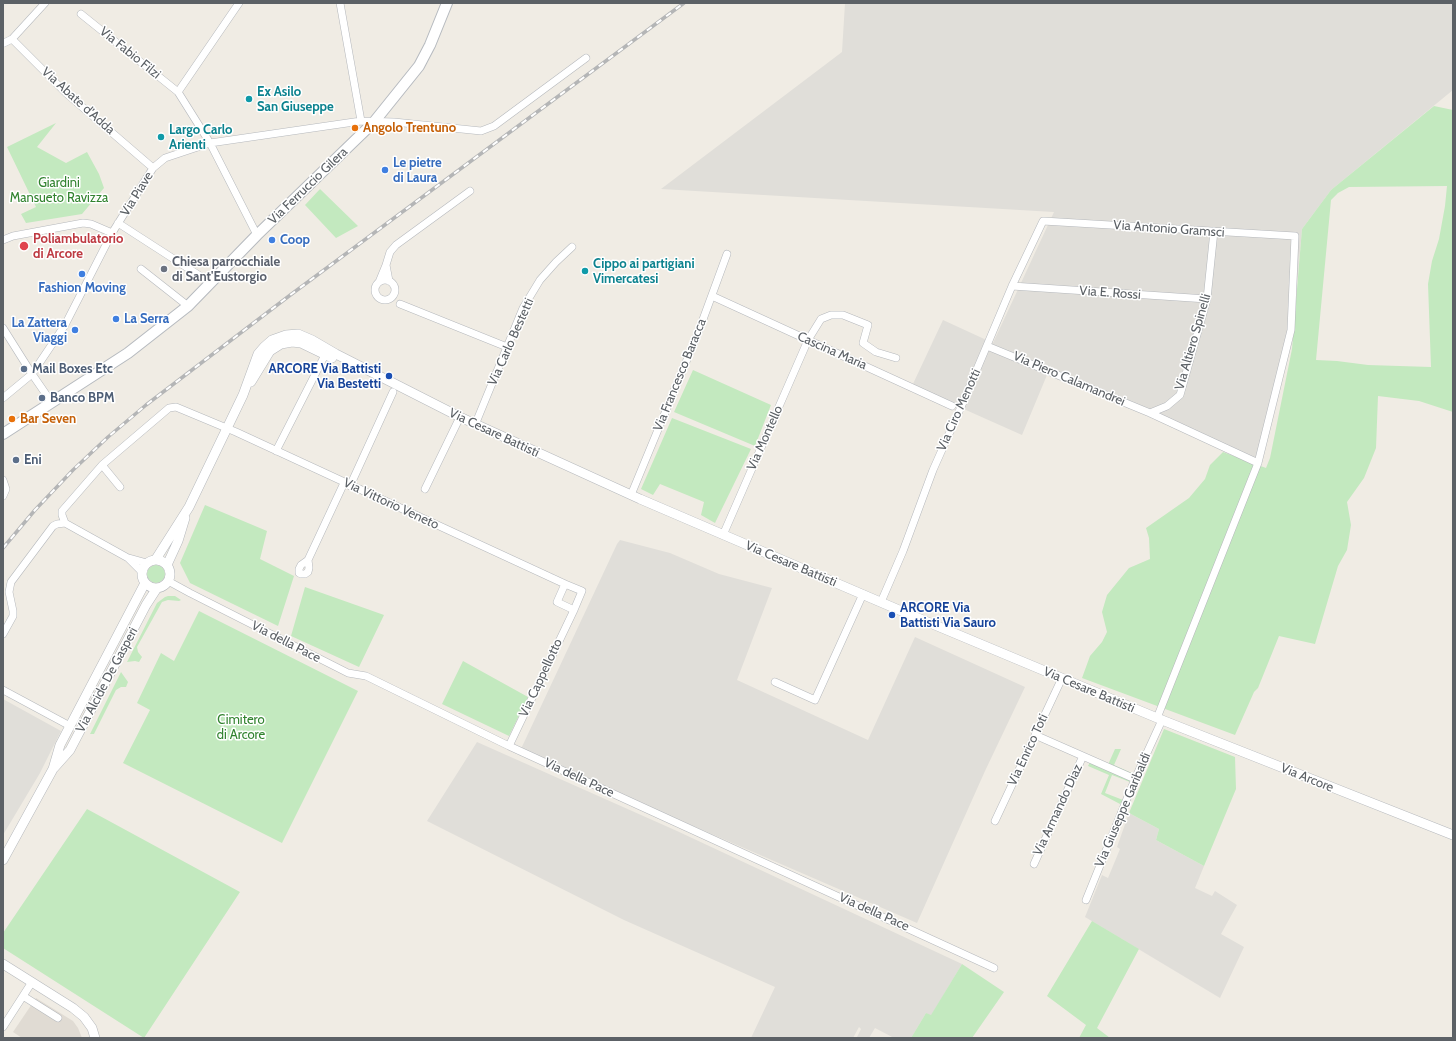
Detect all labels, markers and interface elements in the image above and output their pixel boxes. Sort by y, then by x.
street label: Via Fabio Filzi [96,24,164,82]
street label: Via Abate d'Adda [38,64,118,138]
place label: Ex Asilo San Giuseppe [257,84,334,115]
marker: Ex Asilo San Giuseppe [244,94,254,104]
place label: Angolo Trentuno [363,120,456,136]
place label: Largo Carlo Arienti [169,122,232,153]
marker: Angolo Trentuno [350,123,360,133]
marker: Largo Carlo Arienti [156,132,166,142]
street label: Via Ferruccio Gilera [265,144,351,228]
place label: Le pietre di Laura [393,155,442,186]
marker: Le pietre di Laura [380,165,390,175]
street label: Via Piave [117,169,157,219]
park label: Giardini Mansueto Ravizza [10,175,108,206]
street label: Via Antonio Gramsci [1113,217,1225,241]
place label: Poliambulatorio di Arcore [33,231,123,262]
place label: Coop [280,232,310,248]
marker: Coop [267,235,277,245]
marker: Poliambulatorio di Arcore [18,240,30,252]
place label: Chiesa parrocchiale di Sant'Eustorgio [172,254,280,285]
place label: Cippo ai partigiani Vimercatesi [593,256,695,287]
marker: Chiesa parrocchiale di Sant'Eustorgio [159,264,169,274]
marker: Cippo ai partigiani Vimercatesi [580,266,590,276]
marker: Fashion Moving [77,269,87,279]
place label: Fashion Moving [38,280,126,296]
street label: Via E. Rossi [1079,283,1141,303]
street label: Via Altiero Spinelli [1172,292,1214,392]
street label: Via Carlo Bestetti [485,296,537,388]
place label: La Serra [124,311,169,327]
marker: La Serra [111,314,121,324]
place label: La Zattera Viaggi [11,315,67,346]
street label: Via Francesco Baracca [650,316,710,434]
marker: La Zattera Viaggi [70,325,80,335]
street label: Cascina Maria [795,329,869,373]
street label: Via Piero Calamandrei [1011,348,1127,410]
place label: Mail Boxes Etc [32,361,113,377]
place label: ARCORE Via Battisti Via Bestetti [268,361,381,392]
marker: Mail Boxes Etc [19,364,29,374]
street label: Via Ciro Menotti [934,366,984,454]
marker: ARCORE Via Battisti Via Bestetti [384,371,394,381]
place label: Banco BPM [50,390,115,406]
marker: Banco BPM [37,393,47,403]
street label: Via Montello [744,403,786,473]
street label: Via Cesare Battisti [446,405,542,461]
place label: Bar Seven [20,411,76,427]
marker: Bar Seven [7,414,17,424]
place label: Eni [24,452,42,468]
marker: Eni [11,455,21,465]
street label: Via Vittorio Veneto [341,475,441,533]
street label: Via Cesare Battisti [743,538,839,590]
place label: ARCORE Via Battisti Via Sauro [900,600,996,631]
marker: ARCORE Via Battisti Via Sauro [887,610,897,620]
street label: Via della Pace [249,618,323,666]
street label: Via Alcide De Gasperi [73,625,141,735]
street label: Via Cappellotto [516,636,566,720]
street label: Via Cesare Battisti [1041,664,1137,716]
park label: Cimitero di Arcore [217,712,265,743]
street label: Via Enrico Toti [1005,712,1051,788]
street label: Via Giuseppe Garibaldi [1092,750,1154,870]
street label: Via della Pace [541,755,617,801]
street label: Via Arcore [1278,760,1336,796]
street label: Via Armando Diaz [1030,762,1086,858]
street label: Via della Pace [836,890,912,934]

